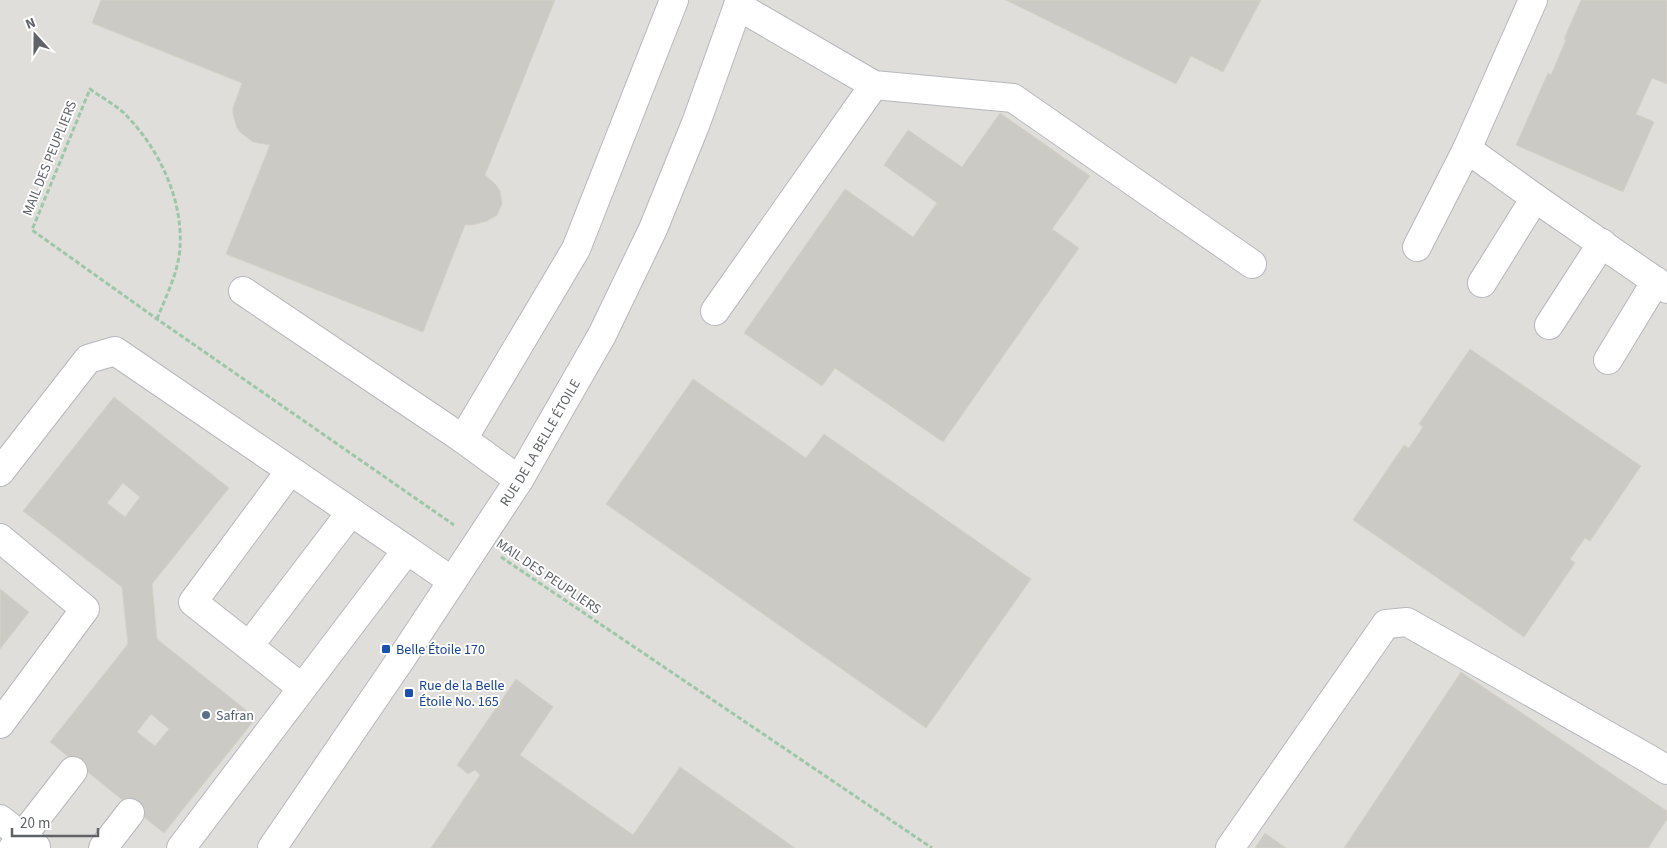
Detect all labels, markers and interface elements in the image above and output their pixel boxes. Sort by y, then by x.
north arrow [10,10,60,60]
text: N [23,13,39,35]
street label: MAIL DES PEUPLIERS [18,98,82,219]
street label: RUE DE LA BELLE ÉTOILE [495,376,586,511]
street label: MAIL DES PEUPLIERS [492,534,605,619]
place label: Belle Étoile 170 [396,640,485,660]
marker: Belle Étoile 170 [380,643,392,655]
place label: Rue de la Belle Étoile No. 165 [419,676,505,712]
marker: Rue de la Belle Étoile No. 165 [403,687,415,699]
place label: Safran [216,706,254,726]
marker: Safran [200,709,212,721]
scale bar [12,806,99,838]
text: 20 m [20,813,50,834]

